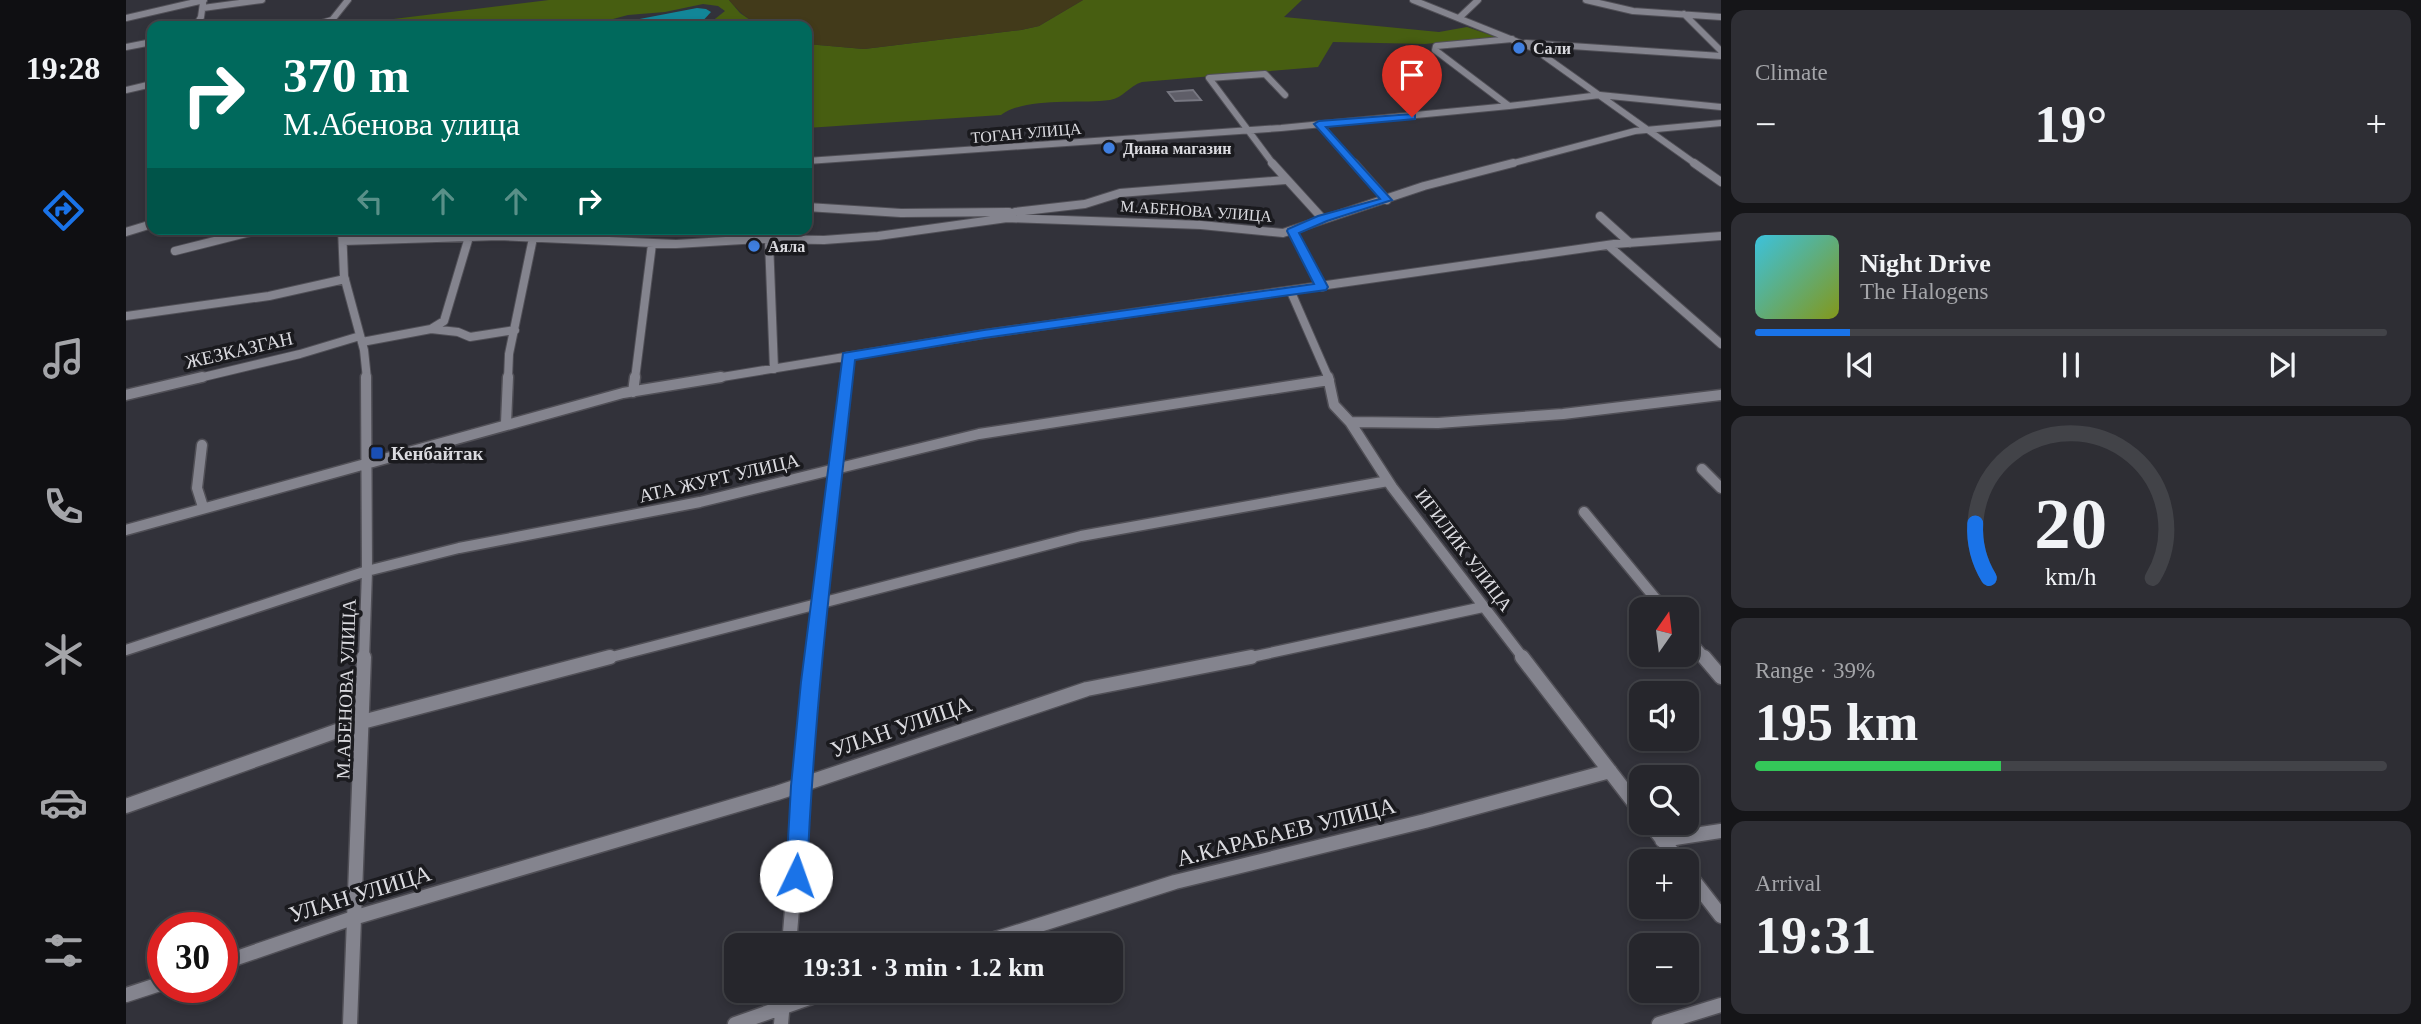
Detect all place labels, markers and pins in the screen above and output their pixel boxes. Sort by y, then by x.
marker: Сали [1511,40,1527,56]
place label: Сали [1533,40,1571,57]
pin [1382,45,1442,117]
marker: Диана магазин [1101,140,1117,156]
place label: Диана магазин [1123,140,1231,158]
marker: Аяла [746,238,762,254]
place label: Аяла [768,238,805,255]
place label: Кенбайтак [391,443,483,464]
marker: Кенбайтак [369,445,385,461]

